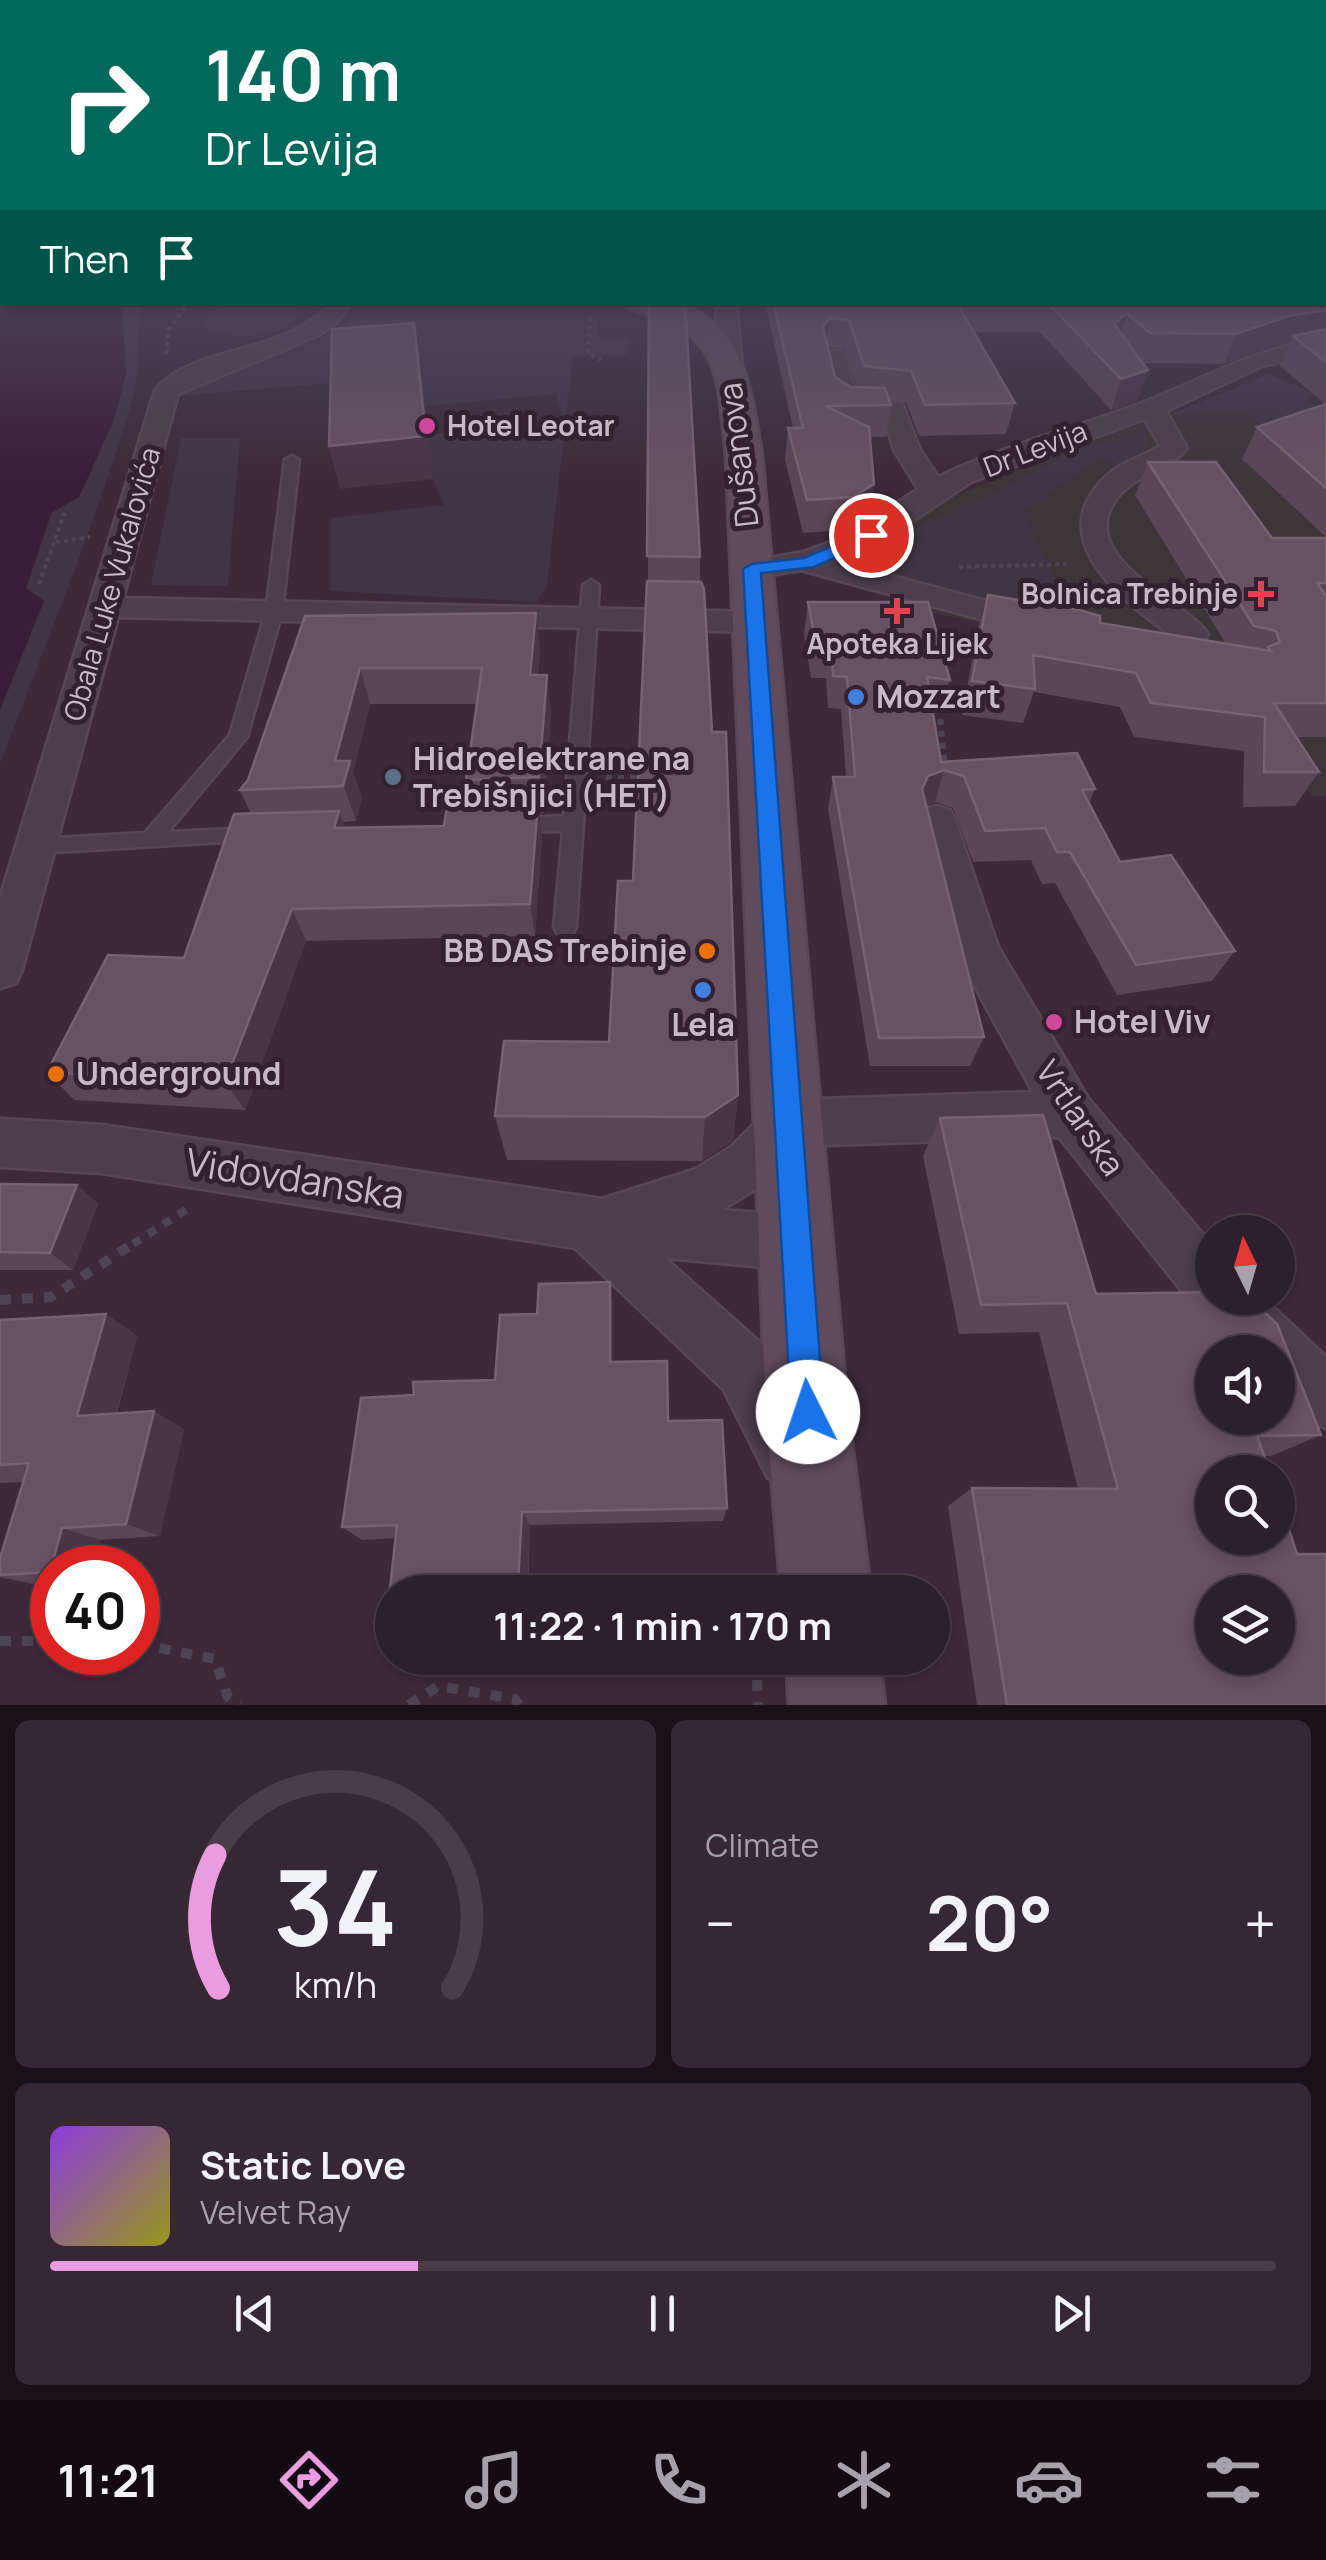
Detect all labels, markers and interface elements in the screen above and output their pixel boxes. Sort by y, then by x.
text: 140 m [205,26,401,122]
icon: right [40,40,170,170]
text: Dr Levija [205,117,378,179]
icon: arrive [149,230,204,285]
text: Then [40,232,129,284]
street label: Dušanova [707,380,769,530]
place label: Hotel Leotar [447,406,615,444]
street label: Dr Levija [977,411,1092,485]
marker: Hotel Leotar [416,415,438,437]
street label: Obala Luke Vukalovića [54,442,168,725]
pin [829,493,914,578]
icon: arrive [844,508,899,563]
place label: Bolnica Trebinje [1021,574,1238,612]
marker: Bolnica Trebinje [1248,581,1274,607]
marker: Apoteka Lijek [886,600,908,622]
place label: Apoteka Lijek [806,624,988,662]
place label: Mozzart [876,674,1001,718]
marker: Mozzart [845,686,867,708]
place label: Hidroelektrane na Trebišnjici (HET) [413,736,690,817]
marker: Hidroelektrane na Trebišnjici (HET) [382,766,404,788]
place label: BB DAS Trebinje [443,928,687,972]
marker: BB DAS Trebinje [696,940,718,962]
marker: Lela [692,979,714,1001]
place label: Hotel Viv [1074,999,1211,1043]
place label: Lela [671,1002,735,1046]
marker: Hotel Viv [1043,1011,1065,1033]
place label: Underground [76,1051,281,1095]
street label: Vrtlarska [1026,1051,1135,1184]
marker: Underground [45,1063,67,1085]
street label: Vidovdanska [183,1134,408,1220]
north arrow [1195,1215,1295,1315]
map controls [1195,1215,1295,1675]
button: sound [1195,1335,1295,1435]
position arrow [756,1360,860,1464]
button: search [1195,1455,1295,1555]
speed limit sign: 40 [30,1545,160,1675]
button: layers [1195,1575,1295,1675]
text: 11:22 · 1 min · 170 m [493,1599,832,1651]
text: Climate [706,1823,819,1867]
text: 34 [273,1835,397,1977]
text: 20° [926,1871,1054,1974]
text: − [706,1885,735,1961]
text: + [1244,1885,1276,1961]
text: km/h [294,1960,377,2009]
text: Static Love [200,2138,406,2190]
text: Velvet Ray [200,2190,351,2234]
icon: previous [227,2286,282,2341]
icon: pause [635,2286,690,2341]
icon: next [1044,2286,1099,2341]
icon: directions [274,2445,344,2515]
icon: music [459,2445,529,2515]
icon: phone [644,2445,714,2515]
icon: climate [829,2445,899,2515]
icon: car [1014,2445,1084,2515]
icon: filters [1198,2445,1268,2515]
text: 11:21 [57,2449,159,2511]

